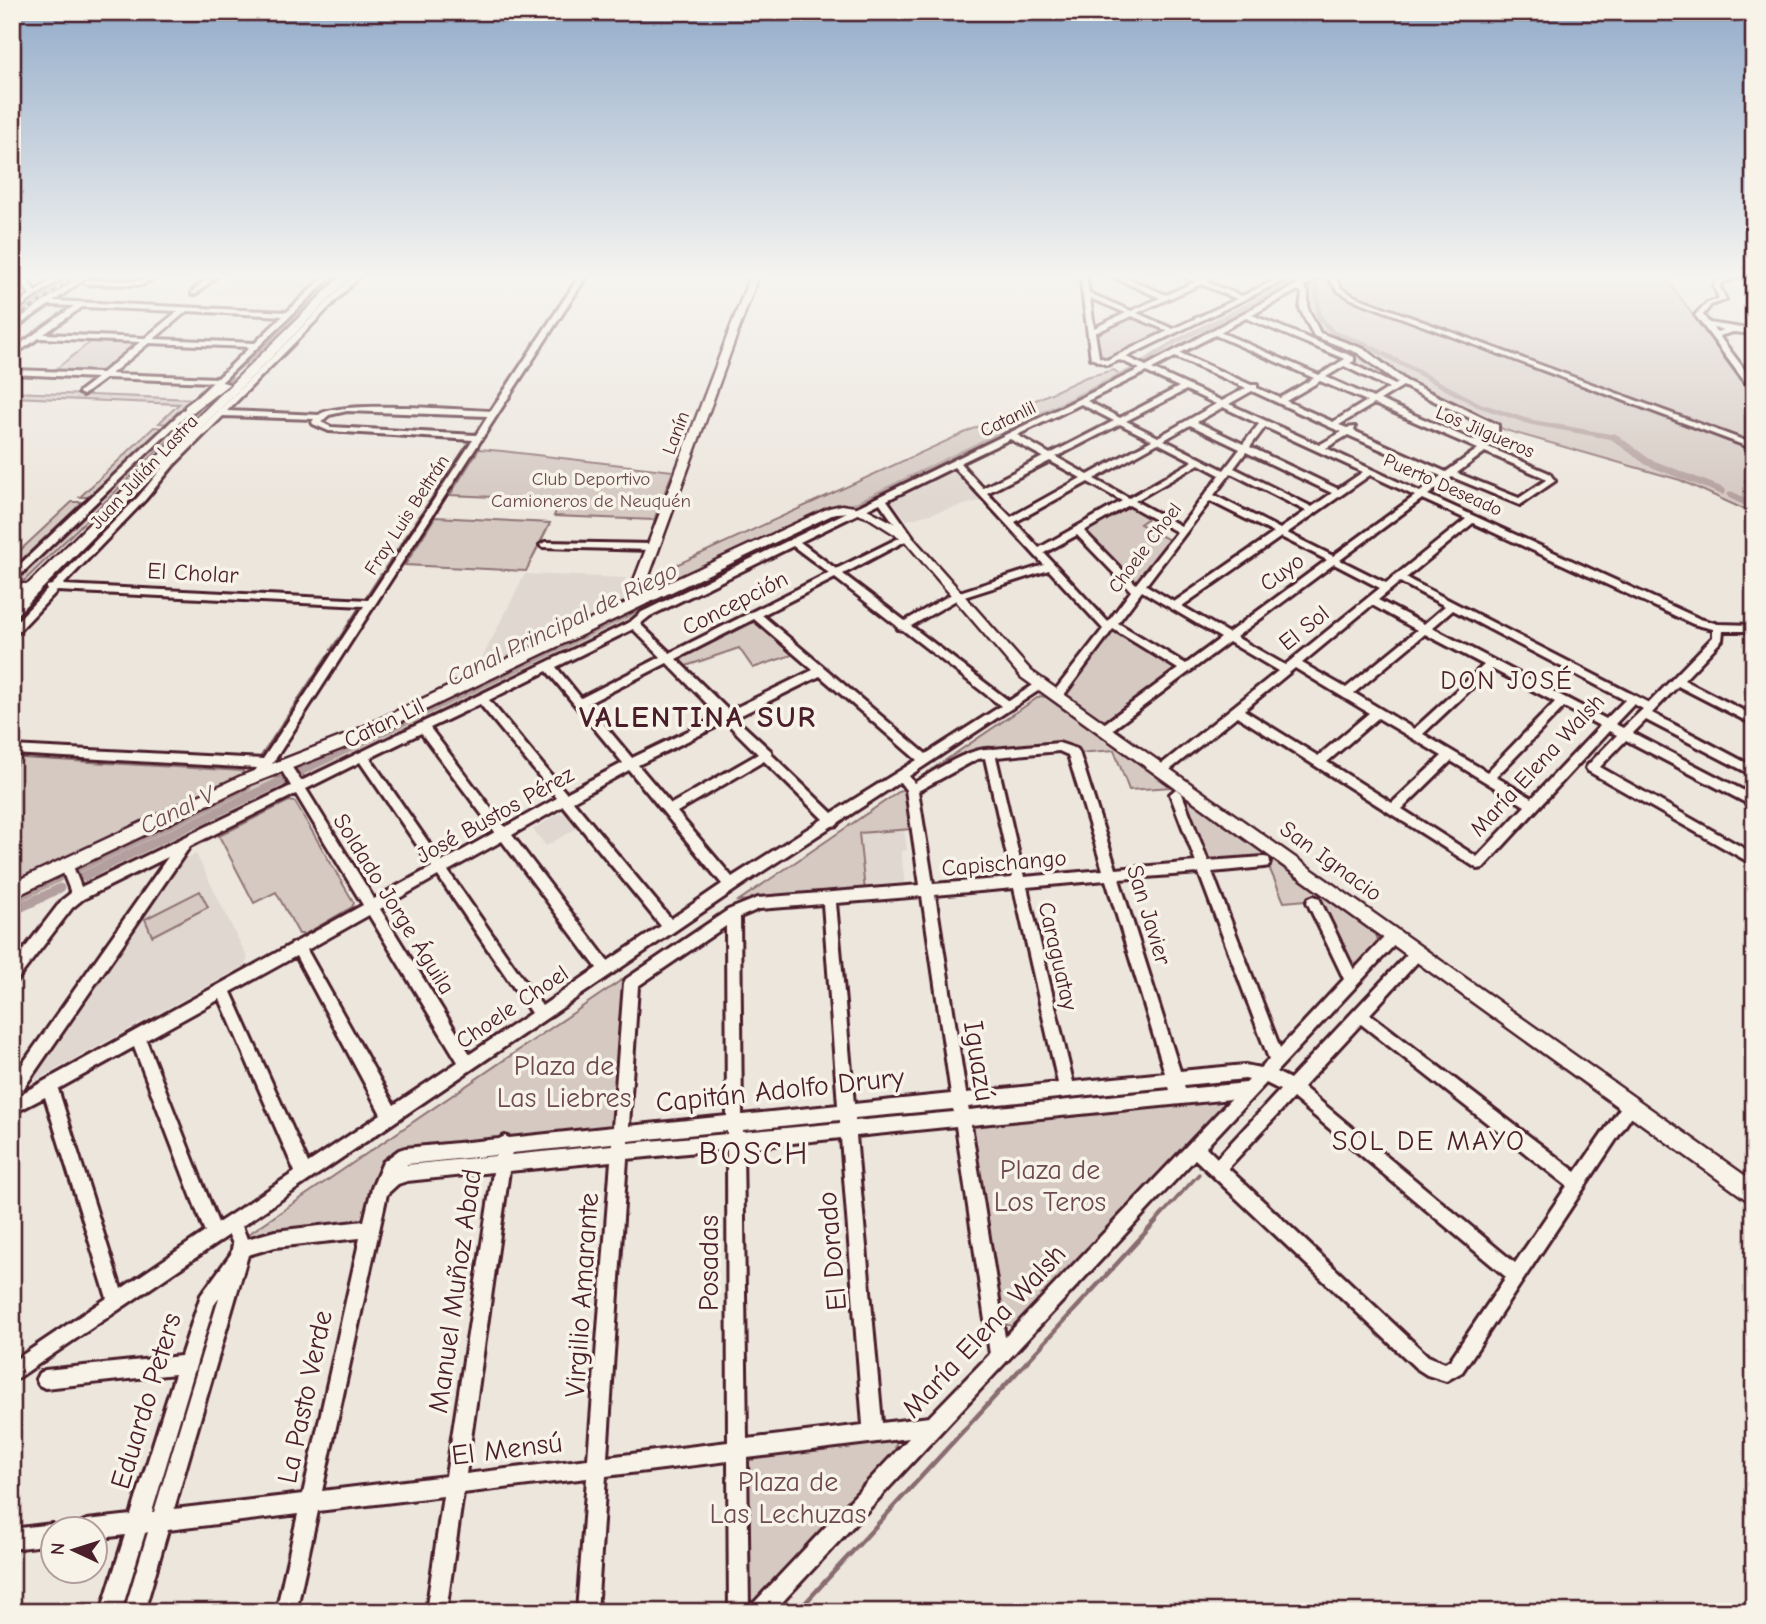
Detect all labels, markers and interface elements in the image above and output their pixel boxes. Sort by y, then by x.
street label: Catanlil [977,396,1039,442]
street label: Los Jilgueros [1432,401,1538,463]
street label: Lanín [658,408,694,458]
street label: Juan Julián Lastra [86,410,202,534]
street label: Puerto Deseado [1380,449,1506,521]
street label: Fray Luis Beltrán [360,451,454,579]
park label: Club Deportivo Camioneros de Neuquén [491,468,691,512]
street label: Choele Choel [1104,499,1186,597]
street label: Cuyo [1255,547,1309,597]
water label: Canal Principal de Riego [442,556,682,692]
street label: El Cholar [147,557,240,589]
street label: Concepción [678,565,792,641]
street label: El Sol [1274,600,1334,656]
district label: DON JOSÉ [1440,665,1574,696]
street label: María Elena Walsh [1464,688,1610,842]
street label: Catan Lil [339,692,429,754]
district label: VALENTINA SUR [579,700,817,735]
street label: José Bustos Pérez [412,761,578,869]
water label: Canal V [135,779,220,840]
street label: Soldado Jorge Águila [327,809,461,999]
street label: San Ignacio [1275,815,1387,907]
street label: Capischango [940,844,1068,882]
street label: San Javier [1121,862,1177,969]
street label: Caraguatay [1032,899,1084,1014]
street label: Choele Choel [451,960,573,1054]
street label: Iguazú [957,1018,1001,1104]
park label: Plaza de Las Liebres [497,1050,631,1114]
street label: Capitán Adolfo Drury [654,1061,906,1119]
district label: SOL DE MAYO [1332,1125,1526,1157]
district label: BOSCH [699,1135,809,1172]
park label: Plaza de Los Teros [994,1154,1106,1218]
street label: Manuel Muñoz Abad [422,1167,488,1415]
street label: El Dorado [811,1190,853,1312]
street label: Virgilio Amarante [559,1192,605,1398]
street label: Posadas [693,1215,725,1311]
street label: María Elena Walsh [896,1238,1072,1424]
street label: La Pasto Verde [271,1308,339,1486]
street label: Eduardo Peters [104,1309,188,1493]
street label: El Mensú [450,1426,564,1472]
park label: Plaza de Las Lechuzas [710,1466,866,1530]
north arrow [38,1516,108,1586]
text: N [47,1542,69,1556]

